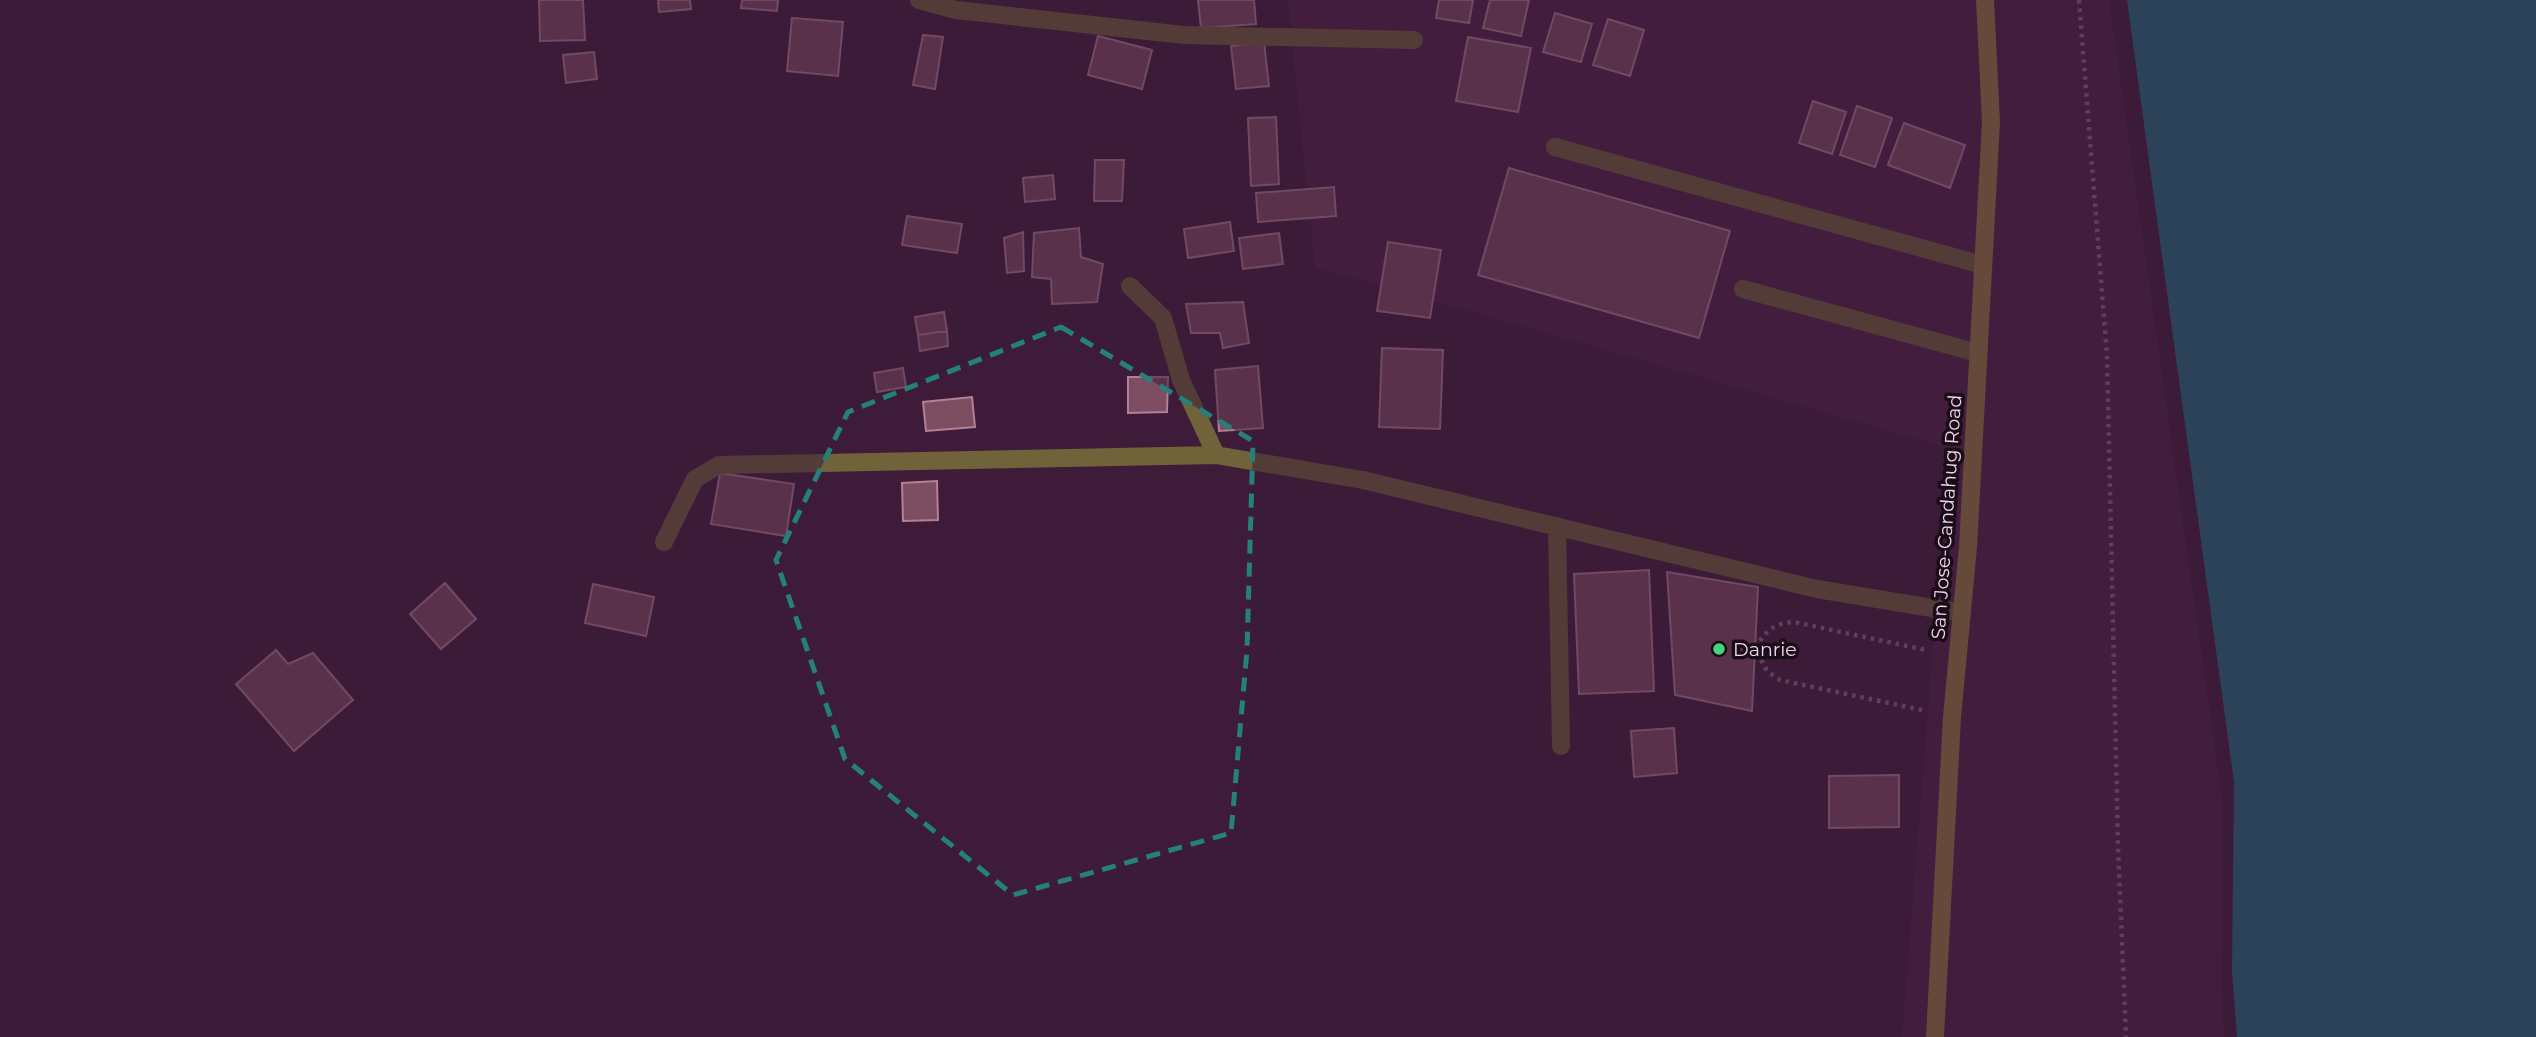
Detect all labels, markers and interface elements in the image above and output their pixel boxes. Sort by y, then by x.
street label: San Jose-Candahug Road [1926,394,1967,640]
place label: Danrie [1733,638,1797,661]
marker: Danrie [1711,641,1727,657]

